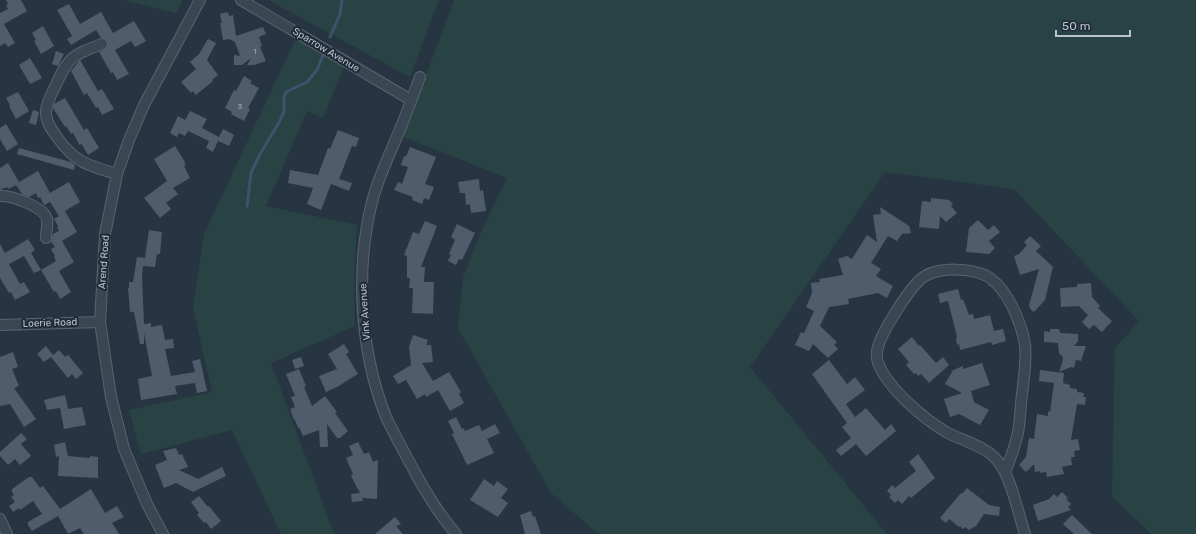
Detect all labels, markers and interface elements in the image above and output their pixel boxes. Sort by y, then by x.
scale bar [1056,12,1130,38]
text: 50 m [1062,19,1090,33]
street label: Sparrow Avenue [290,25,362,75]
house number: 1 [253,47,257,56]
house number: 3 [238,102,243,111]
street label: Arend Road [96,235,112,289]
street label: Vink Avenue [357,283,373,341]
street label: Loerie Road [22,316,78,330]

